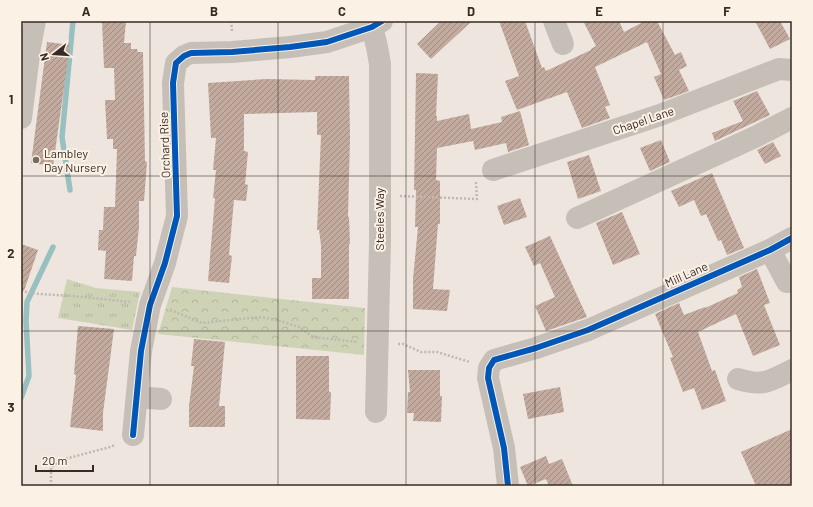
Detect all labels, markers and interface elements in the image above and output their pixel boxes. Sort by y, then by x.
text: A [82,3,91,19]
text: B [210,3,218,19]
text: C [338,3,346,19]
text: D [467,3,475,19]
text: E [595,3,603,19]
text: F [723,3,731,19]
north arrow [34,34,74,74]
text: N [37,52,51,62]
text: 1 [9,91,13,107]
street label: Chapel Lane [611,103,675,137]
street label: Orchard Rise [156,112,172,178]
place label: Lambley Day Nursery [44,146,107,174]
marker: Lambley Day Nursery [31,155,41,165]
street label: Steeles Way [372,187,386,250]
text: 2 [7,245,15,261]
street label: Mill Lane [662,258,710,290]
text: 3 [7,399,15,415]
scale bar [36,447,93,473]
text: 20 m [42,453,68,467]

